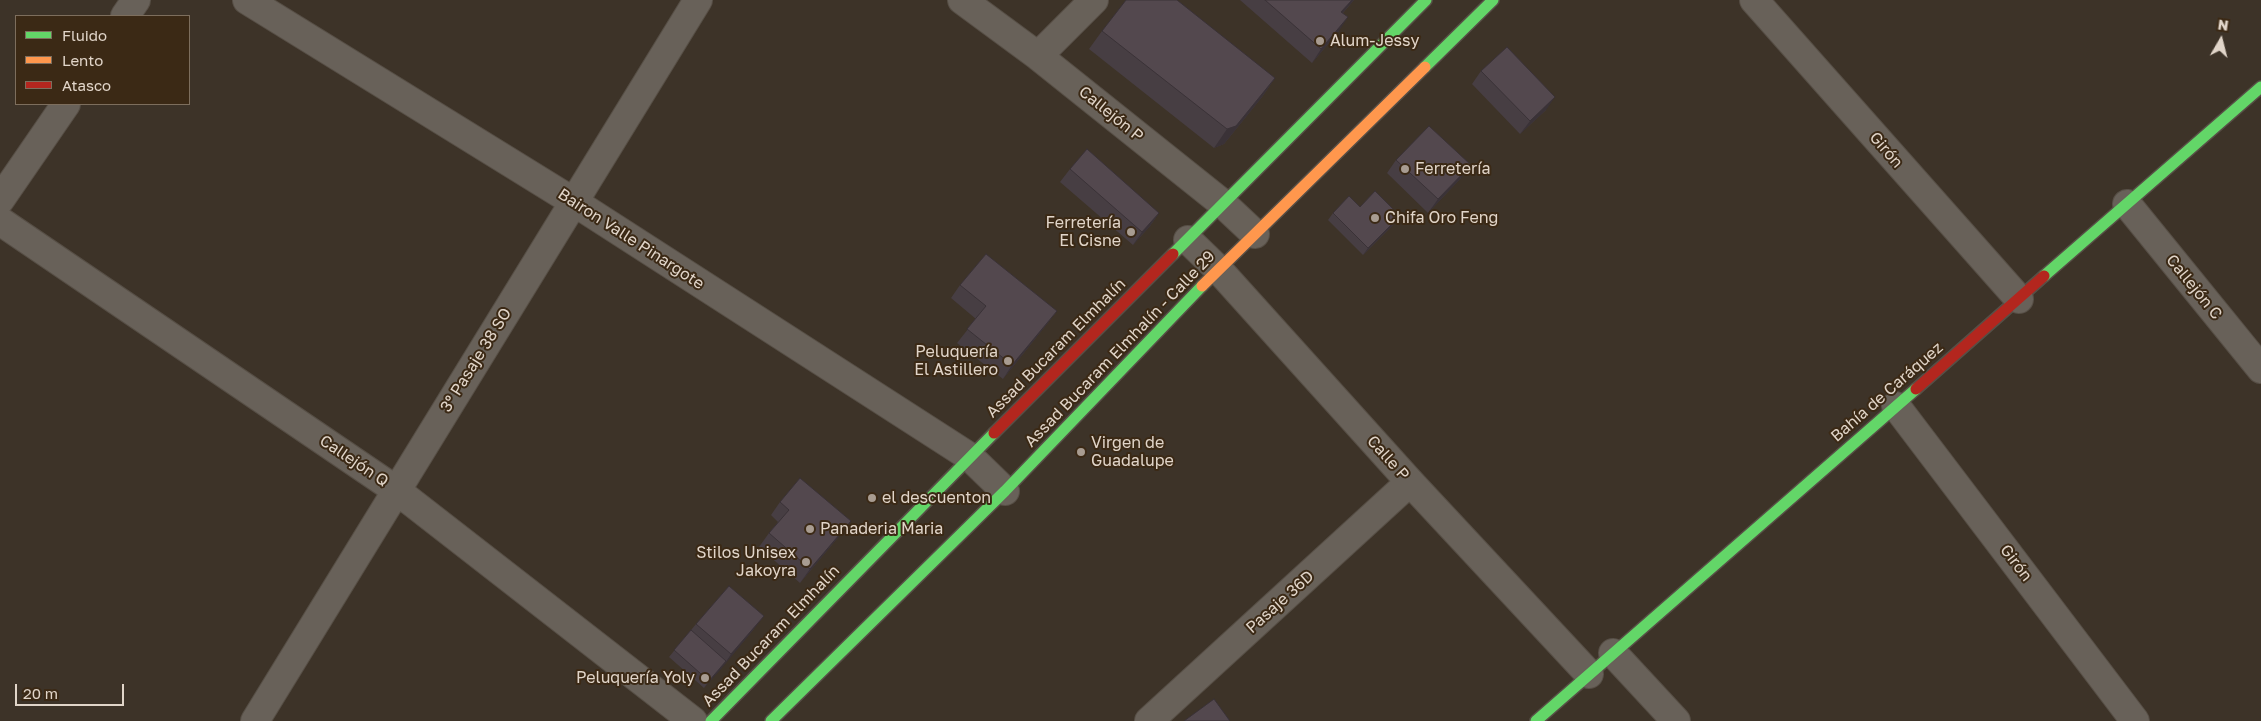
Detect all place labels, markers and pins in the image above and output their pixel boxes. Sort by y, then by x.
place label: Alum-Jessy [1330,31,1420,51]
marker: Alum-Jessy [1314,35,1326,47]
place label: Ferretería [1415,159,1490,179]
marker: Ferretería [1399,163,1411,175]
place label: Chifa Oro Feng [1385,208,1498,228]
marker: Chifa Oro Feng [1369,212,1381,224]
place label: Ferretería El Cisne [1046,213,1121,251]
marker: Ferretería El Cisne [1125,226,1137,238]
place label: Peluquería El Astillero [914,342,998,380]
marker: Peluquería El Astillero [1002,355,1014,367]
place label: Virgen de Guadalupe [1091,433,1174,471]
marker: Virgen de Guadalupe [1075,446,1087,458]
place label: el descuenton [882,488,991,508]
marker: el descuenton [866,492,878,504]
place label: Panaderia Maria [820,519,943,539]
marker: Panaderia Maria [804,523,816,535]
place label: Stilos Unisex Jakoyra [696,543,796,581]
marker: Stilos Unisex Jakoyra [800,556,812,568]
place label: Peluquería Yoly [576,668,695,688]
marker: Peluquería Yoly [699,672,711,684]

